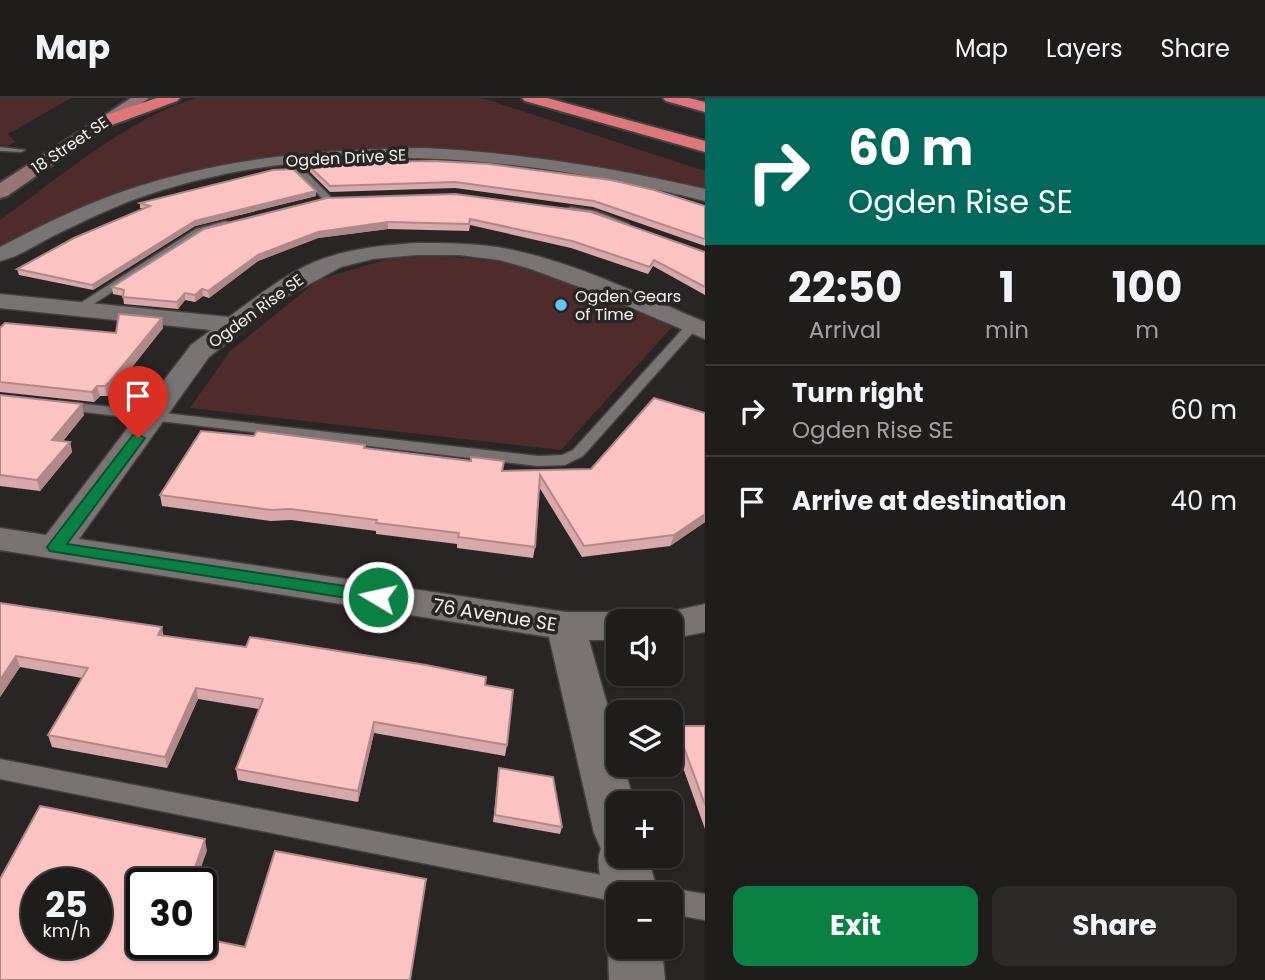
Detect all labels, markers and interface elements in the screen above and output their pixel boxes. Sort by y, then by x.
text: Map [35,24,110,71]
text: Map [955,32,1008,65]
text: Layers [1046,32,1122,65]
text: Share [1160,32,1230,65]
street label: 18 Street SE [27,111,113,179]
text: 60 m [848,114,973,182]
icon: right [733,126,824,217]
street label: Ogden Drive SE [285,143,407,173]
text: Ogden Rise SE [848,179,1073,224]
text: 22:50 [788,258,902,317]
text: 1 [999,258,1015,317]
text: 100 [1112,258,1182,317]
street label: Ogden Rise SE [204,269,308,353]
place label: Ogden Gears of Time [575,285,681,326]
marker: Ogden Gears of Time [553,297,569,313]
text: Arrival [809,314,881,346]
text: min [985,314,1029,346]
text: m [1135,314,1159,346]
pin [108,366,168,438]
text: Turn right [792,375,924,411]
icon: arrive [119,377,157,415]
icon: right [733,392,771,430]
text: 60 m [1170,392,1237,428]
text: Ogden Rise SE [792,414,954,446]
icon: arrive [733,483,771,521]
text: Arrive at destination [792,483,1067,519]
text: 40 m [1171,483,1237,519]
position arrow [341,560,415,634]
street label: 76 Avenue SE [431,592,559,638]
map controls [606,609,683,959]
button: sound [606,609,683,686]
button: layers [606,700,683,777]
button: + [606,791,683,868]
speed limit sign: 30 [126,868,217,959]
text: 25 [45,880,88,929]
button: − [606,882,683,959]
button: Exit [733,886,978,966]
button: Share [992,886,1237,966]
text: km/h [43,918,90,943]

